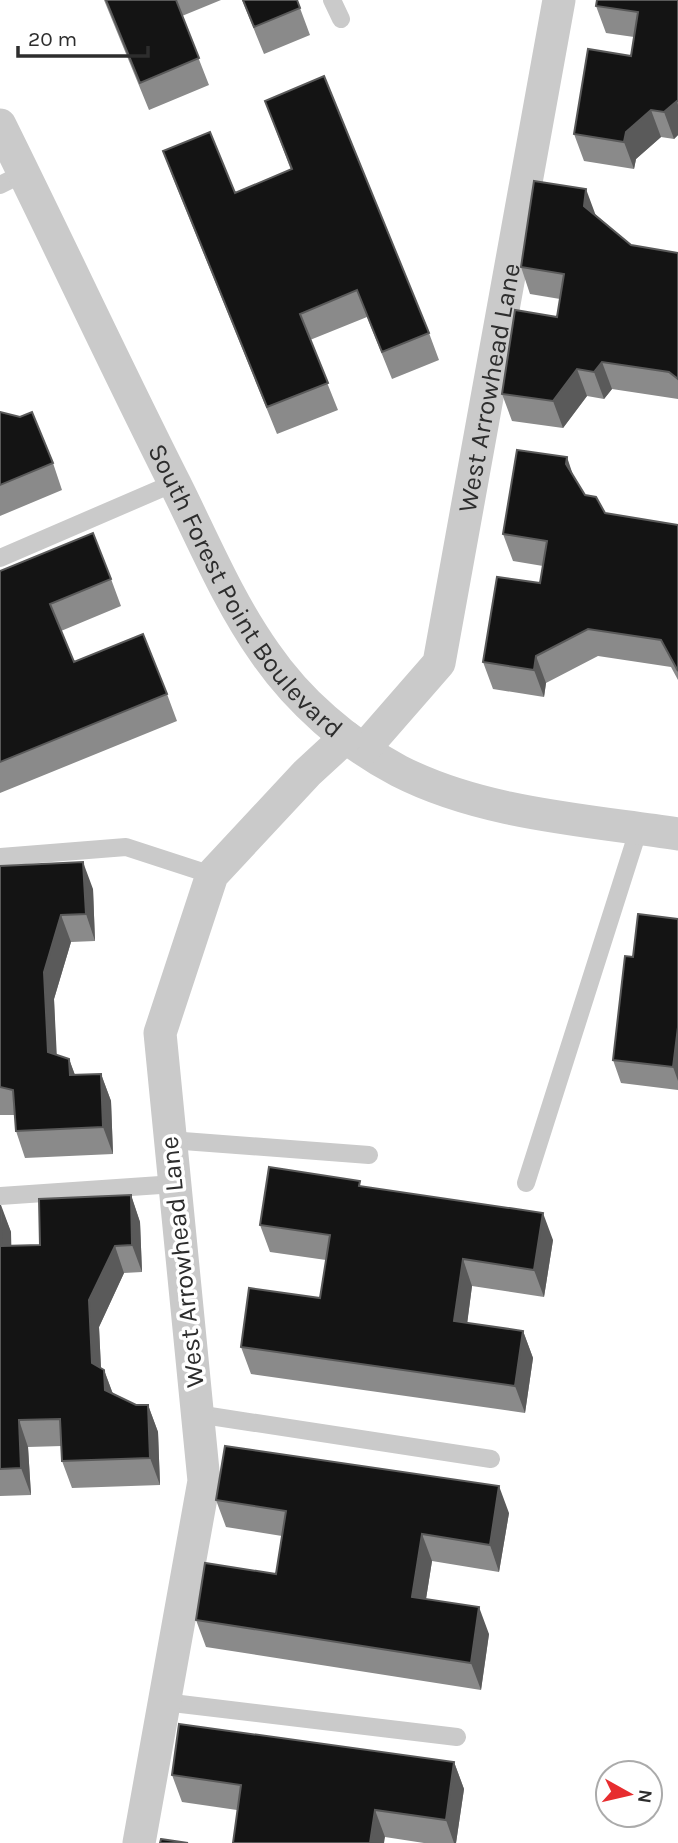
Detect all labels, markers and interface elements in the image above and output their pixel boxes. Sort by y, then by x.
scale bar [18,14,147,58]
text: 20 m [28,27,77,51]
street label: West Arrowhead Lane [451,260,527,515]
street label: South Forest Point Boulevard [142,438,349,744]
street label: West Arrowhead Lane [153,1135,211,1389]
north arrow [594,1759,664,1829]
text: N [633,1788,657,1805]

